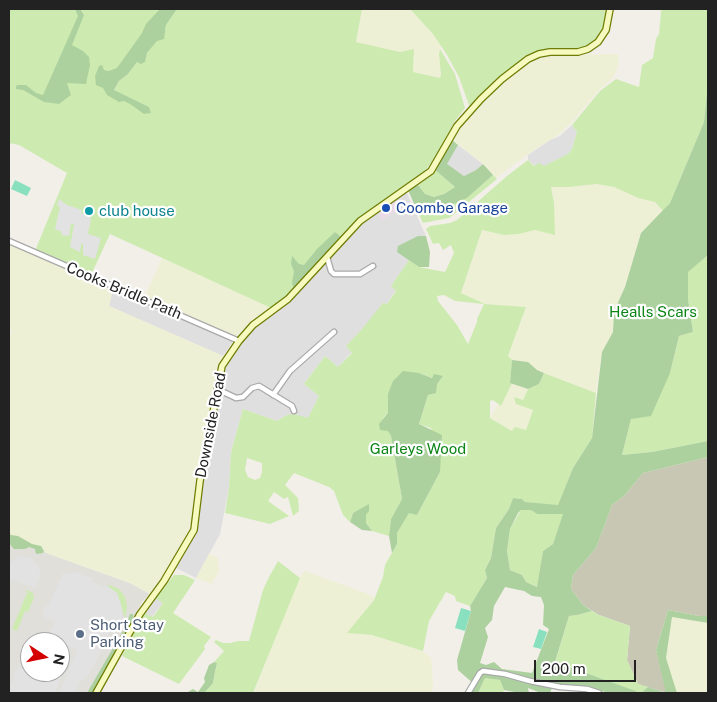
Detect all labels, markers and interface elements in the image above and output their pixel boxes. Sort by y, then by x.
place label: Coombe Garage [396,199,508,217]
place label: club house [99,202,175,220]
marker: Coombe Garage [380,202,392,214]
marker: club house [83,205,95,217]
street label: Cooks Bridle Path [64,259,184,323]
park label: Healls Scars [609,303,697,321]
street label: Downside Road [192,371,230,479]
park label: Garleys Wood [370,440,466,458]
place label: Short Stay Parking [90,616,164,651]
marker: Short Stay Parking [74,628,86,640]
north arrow [20,632,70,682]
scale bar [537,650,640,682]
text: N [50,653,68,667]
text: 200 m [542,660,586,677]

